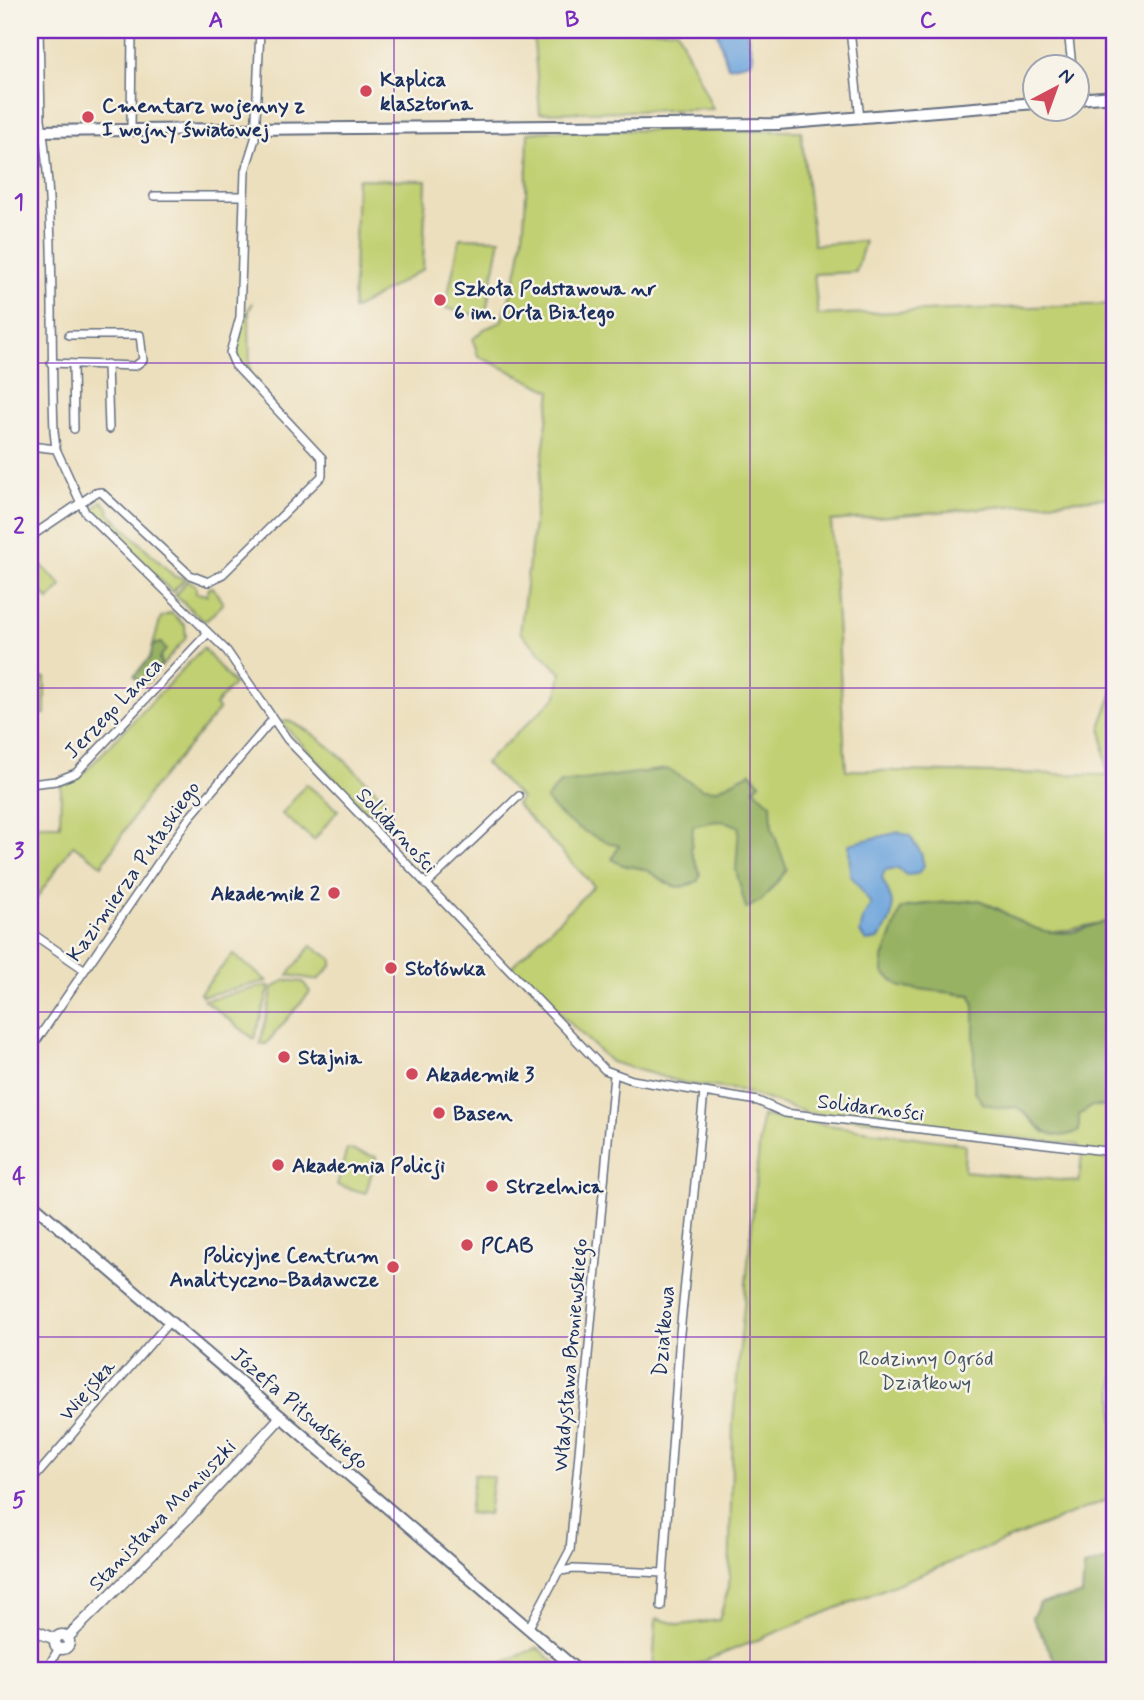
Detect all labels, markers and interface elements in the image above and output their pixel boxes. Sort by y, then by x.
text: A [208,6,224,36]
text: B [565,6,580,36]
text: C [920,6,937,36]
north arrow [1021,52,1092,122]
text: N [1053,63,1079,90]
place label: Kaplica klasztorna [380,66,474,118]
marker: Kaplica klasztorna [358,83,374,99]
place label: Cmentarz wojenny z I wojny światowej [102,92,305,144]
marker: Cmentarz wojenny z I wojny światowej [80,109,96,125]
text: 1 [14,188,24,218]
place label: Szkoła Podstawowa nr 6 im. Orła Białego [454,275,656,327]
marker: Szkoła Podstawowa nr 6 im. Orła Białego [432,292,448,308]
text: 2 [13,512,25,542]
street label: Jerzego Lanca [58,652,169,765]
street label: Kazimierza Pułaskiego [61,775,208,968]
street label: Solidarności [349,782,443,880]
text: 3 [14,837,25,867]
place label: Akademik 2 [211,880,321,908]
marker: Akademik 2 [326,885,342,901]
place label: Stołówka [405,955,486,983]
marker: Stołówka [383,960,399,976]
place label: Stajnia [298,1044,363,1072]
marker: Stajnia [276,1049,292,1065]
place label: Akademik 3 [426,1061,535,1089]
marker: Akademik 3 [404,1066,420,1082]
street label: Solidarności [816,1088,926,1128]
place label: Basen [453,1100,513,1128]
marker: Basen [431,1105,447,1121]
place label: Akademia Policji [292,1152,445,1180]
marker: Akademia Policji [270,1157,286,1173]
text: 4 [12,1162,26,1192]
place label: Strzelnica [506,1173,605,1201]
marker: Strzelnica [484,1178,500,1194]
place label: PCAB [481,1232,534,1260]
marker: PCAB [459,1237,475,1253]
street label: Władysława Broniewskiego [547,1237,597,1473]
place label: Policyjne Centrum Analityczno-Badawcze [170,1242,379,1294]
marker: Policyjne Centrum Analityczno-Badawcze [385,1259,401,1275]
street label: Działkowa [646,1285,682,1378]
street label: Józefa Piłsudskiego [223,1341,374,1478]
park label: Rodzinny Ogród Działkowy [858,1345,994,1397]
street label: Wiejska [53,1354,123,1427]
street label: Stanisława Moniuszki [83,1433,243,1598]
text: 5 [12,1486,26,1516]

